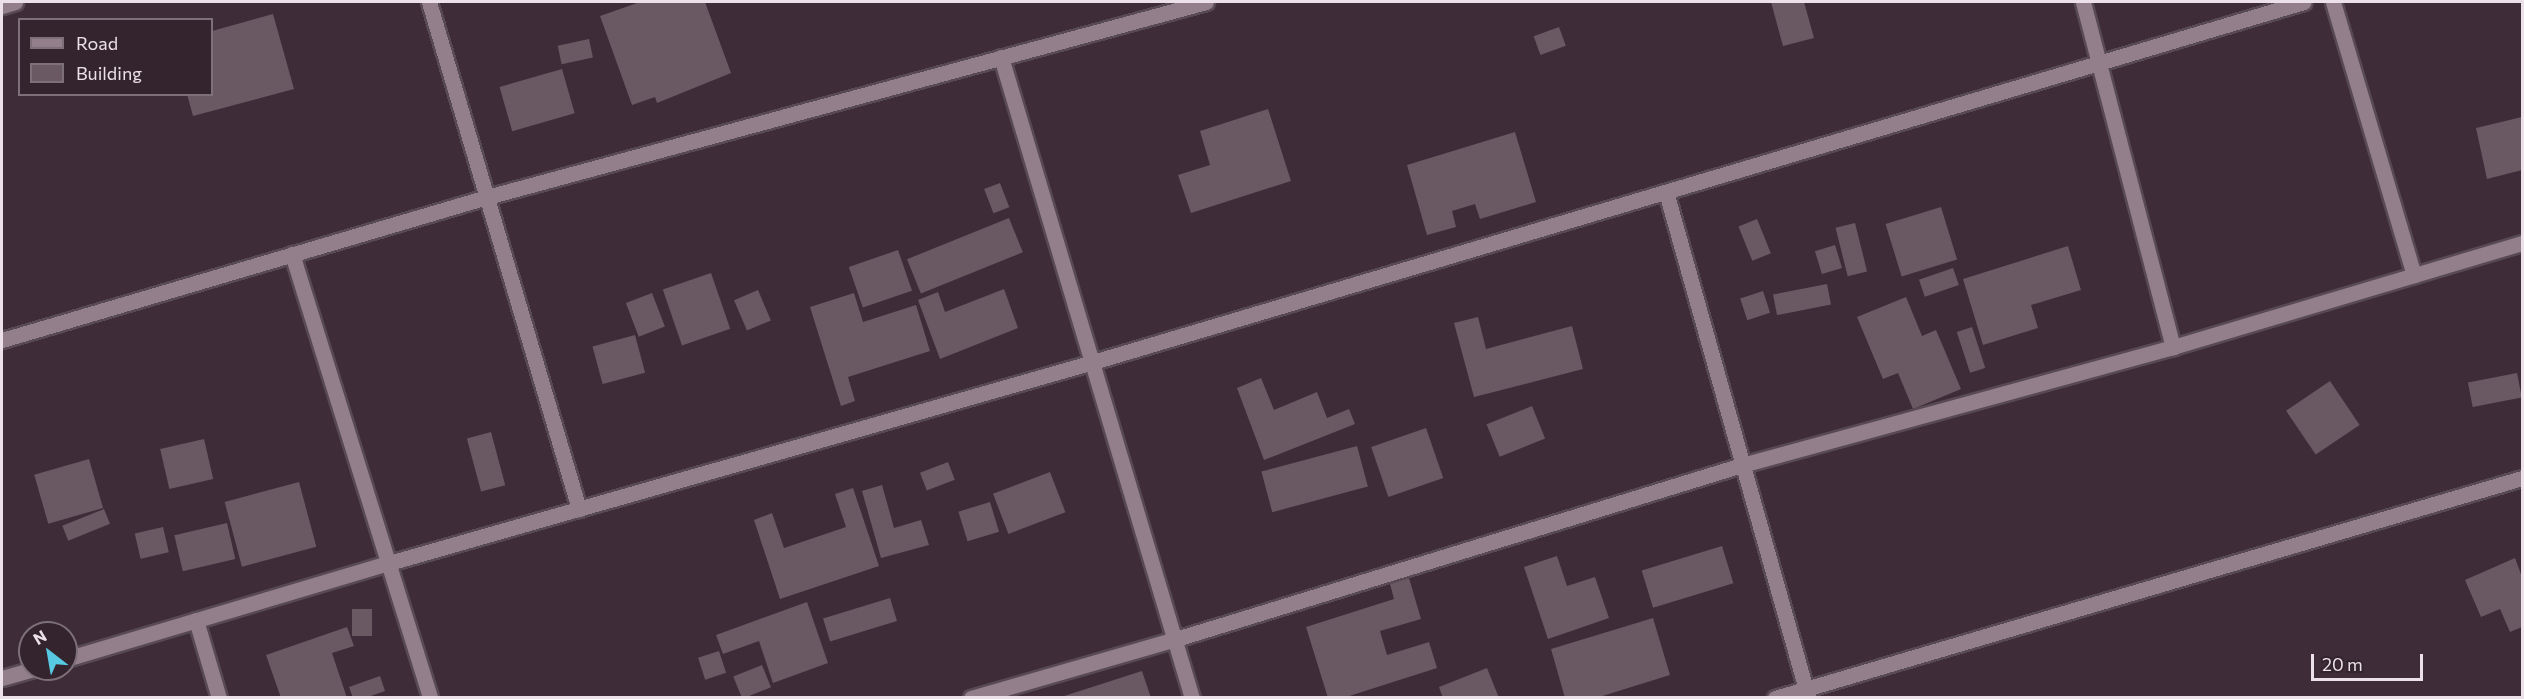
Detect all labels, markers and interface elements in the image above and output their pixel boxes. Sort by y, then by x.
legend [18,18,213,96]
text: Road [76,32,118,54]
text: Building [76,62,142,84]
north arrow [18,621,78,681]
text: N [29,626,50,648]
scale bar [2314,642,2426,680]
text: 20 m [2322,653,2363,675]

